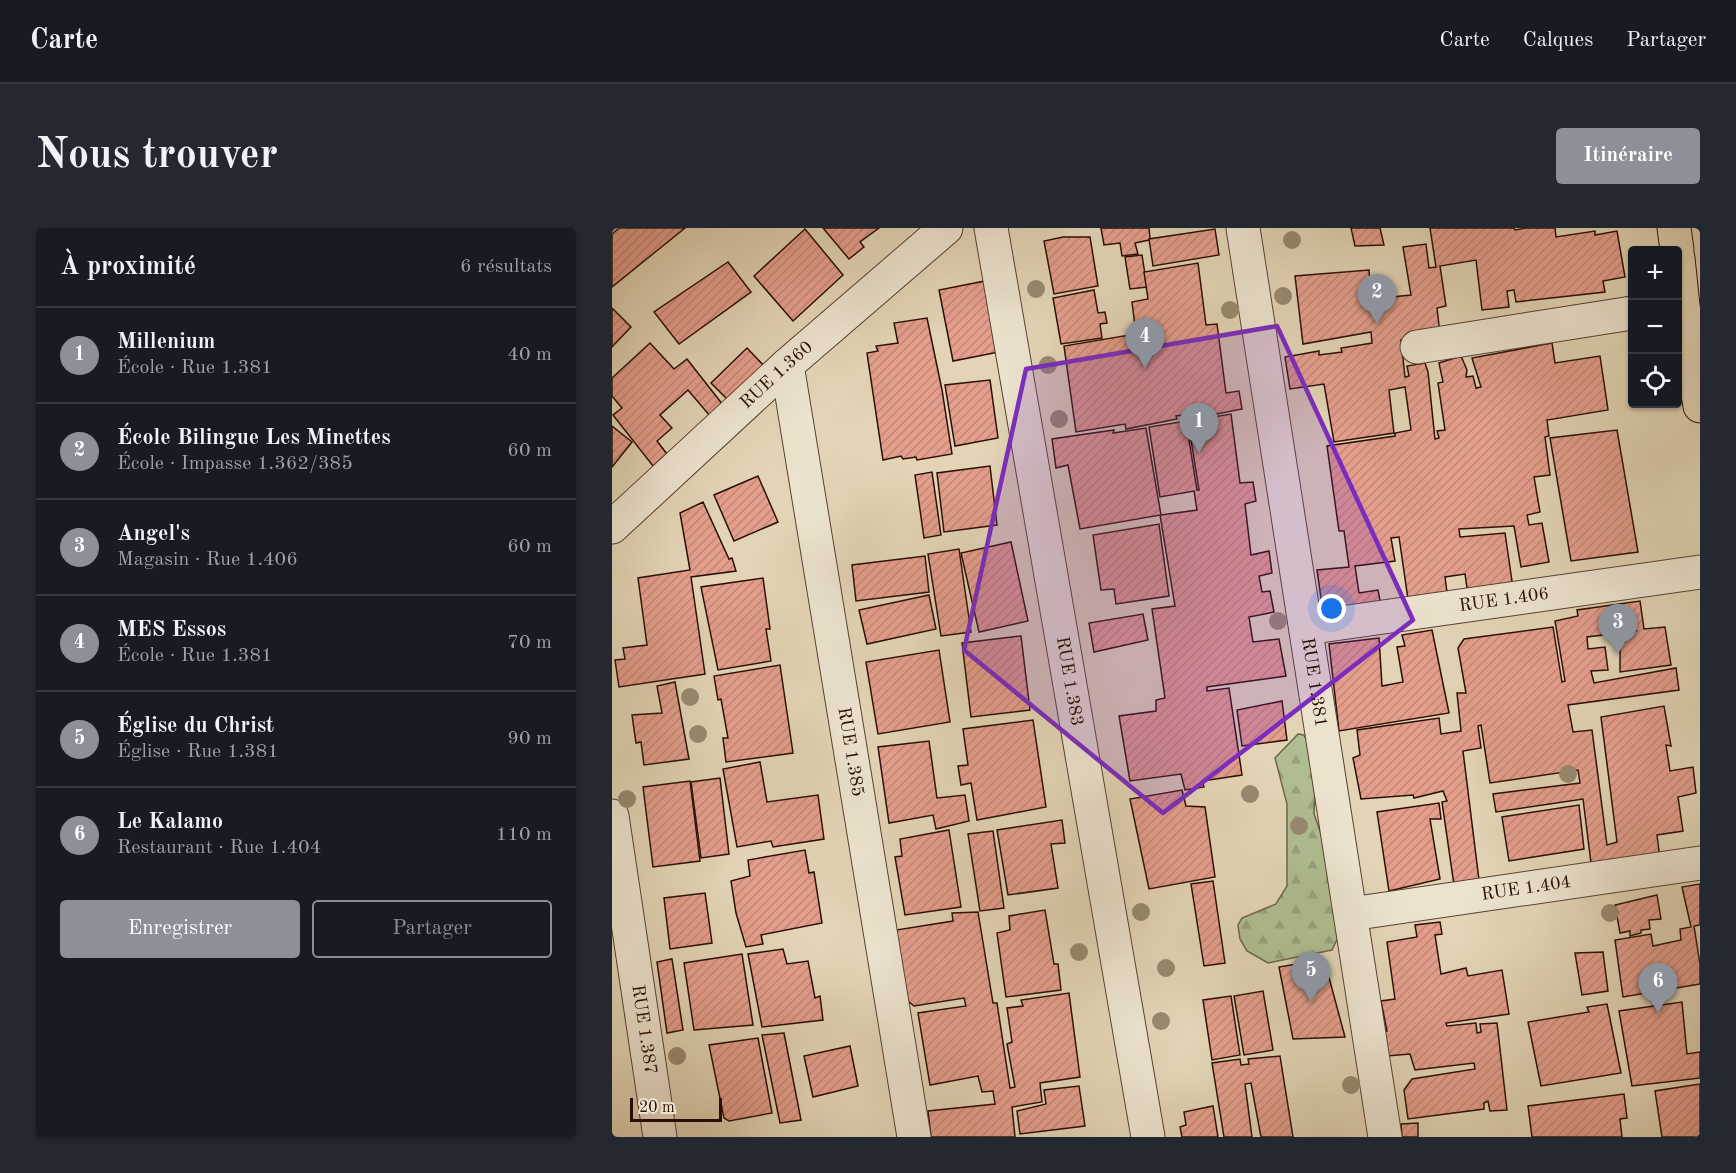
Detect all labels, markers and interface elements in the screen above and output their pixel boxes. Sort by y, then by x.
text: Carte [30,27,98,55]
text: Carte [1440,30,1490,51]
text: Calques [1523,30,1593,51]
text: Partager [1626,30,1706,51]
button: Itinéraire [1556,128,1700,184]
text: Nous trouver [36,135,278,177]
map controls [1628,246,1682,408]
button: + [1628,246,1682,300]
text: À proximité [60,254,196,280]
text: 6 résultats [460,257,552,277]
pin: 2 [1358,274,1396,324]
button: − [1628,300,1682,354]
pin: 4 [1126,318,1164,368]
text: Millenium [117,331,215,353]
street label: RUE 1.360 [737,338,816,412]
text: 1 [74,345,85,365]
text: 40 m [507,345,552,365]
button: locate [1628,354,1682,408]
text: École · Rue 1.381 [117,358,273,378]
pin: 1 [1180,404,1218,453]
text: École Bilingue Les Minettes [117,427,391,449]
text: 2 [74,441,85,461]
text: 60 m [507,441,552,461]
text: École · Impasse 1.362/385 [117,454,353,474]
text: Angel's [117,523,190,545]
text: 3 [74,537,85,557]
text: 60 m [507,537,552,557]
text: Magasin · Rue 1.406 [117,550,298,570]
street label: RUE 1.406 [1458,585,1550,615]
your location [1317,594,1346,623]
pin: 3 [1598,604,1638,654]
text: MES Essos [117,619,226,641]
text: 4 [74,633,85,653]
text: 70 m [507,633,552,653]
street label: RUE 1.383 [1053,635,1086,727]
street label: RUE 1.381 [1298,636,1330,729]
text: École · Rue 1.381 [117,646,273,666]
street label: RUE 1.385 [834,706,867,798]
text: Église du Christ [117,715,274,737]
text: 5 [74,729,85,749]
text: 90 m [507,729,552,749]
text: Église · Rue 1.381 [117,742,279,762]
text: Le Kalamo [117,811,223,833]
text: 6 [74,825,85,845]
text: 110 m [496,825,552,845]
text: Restaurant · Rue 1.404 [117,838,321,858]
street label: RUE 1.404 [1480,873,1572,904]
button: Enregistrer [60,900,300,958]
button: Partager [312,900,552,958]
pin: 5 [1292,952,1330,1002]
pin: 6 [1638,964,1678,1013]
street label: RUE 1.387 [628,983,660,1076]
scale bar [630,1095,722,1122]
text: 20 m [639,1100,675,1116]

